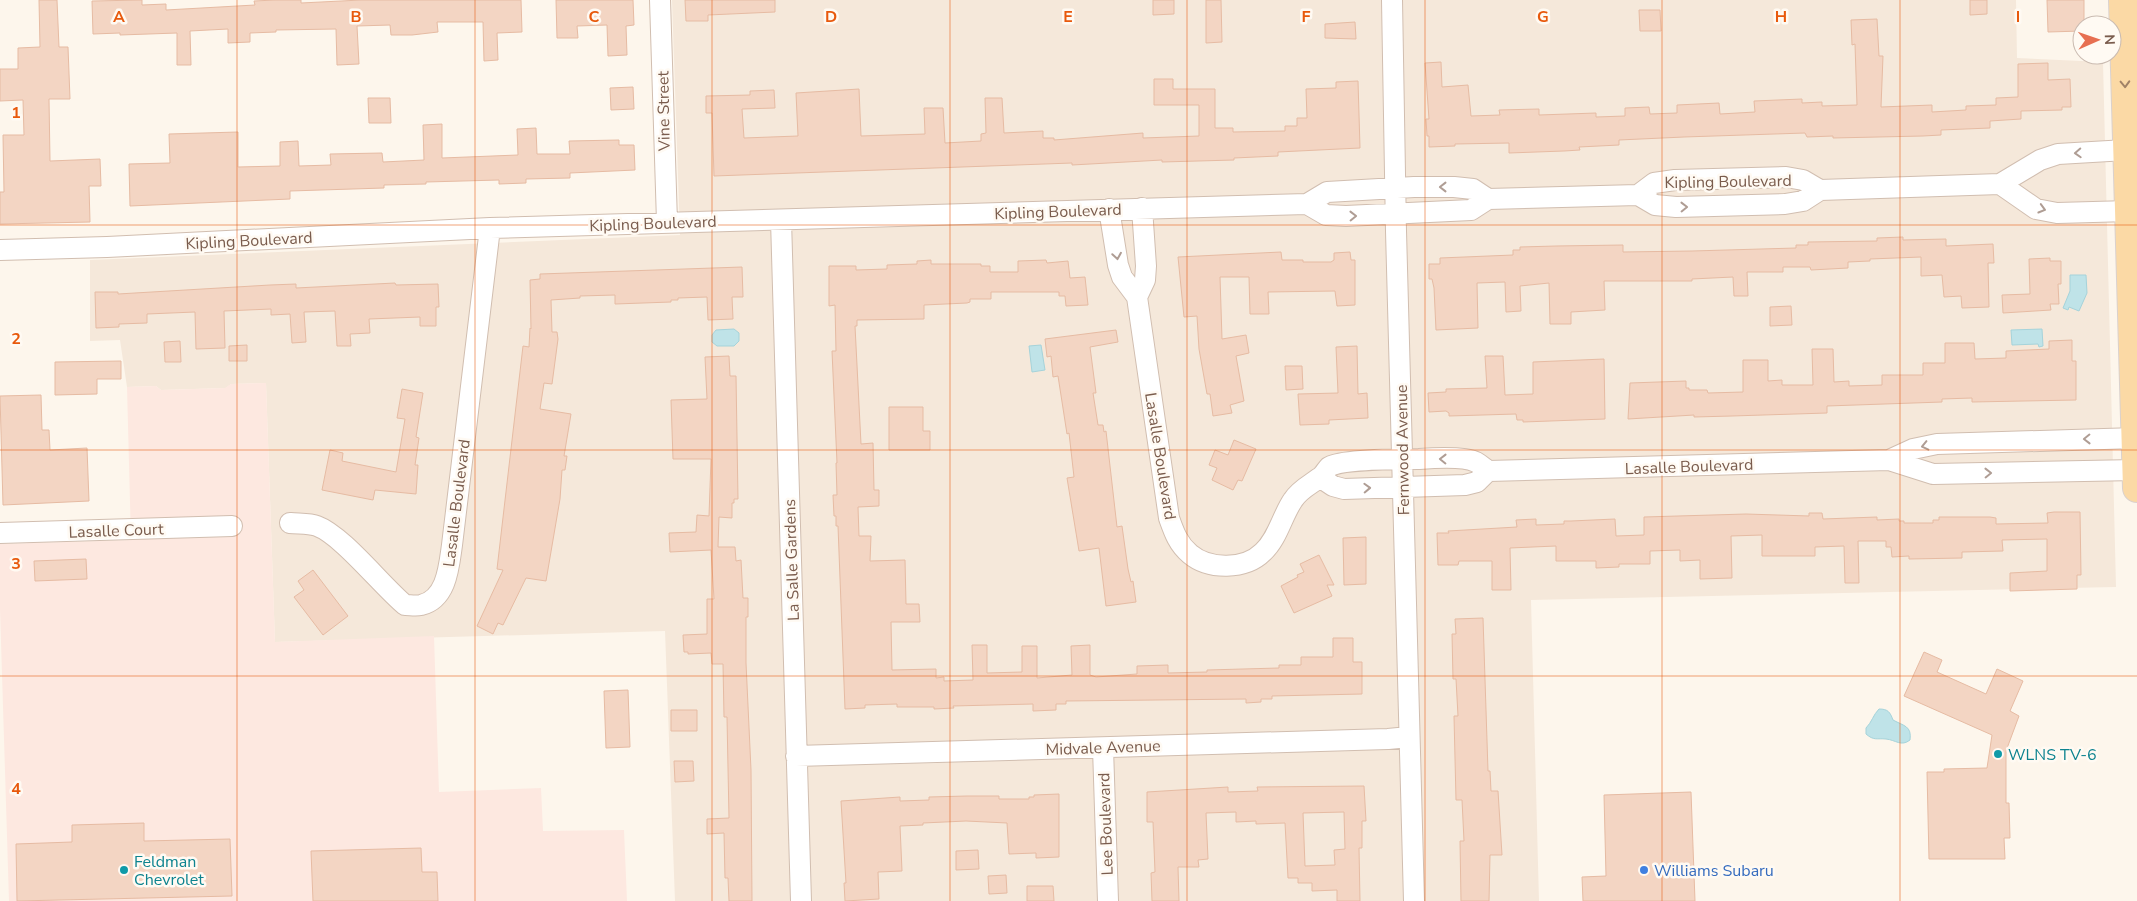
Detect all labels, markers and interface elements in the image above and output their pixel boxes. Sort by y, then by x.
text: A [113,6,125,28]
text: B [350,6,362,28]
text: C [589,6,600,28]
text: D [825,6,837,28]
text: E [1063,6,1073,28]
text: F [1302,6,1311,28]
text: G [1537,6,1549,28]
text: H [1775,6,1787,28]
text: I [2016,6,2020,28]
north arrow [2072,15,2122,65]
text: N [2100,34,2119,45]
street label: Vine Street [652,70,676,152]
one-way arrow [2120,80,2130,88]
text: 1 [11,102,21,124]
one-way arrow [2074,148,2082,159]
street label: Kipling Boulevard [1664,170,1792,194]
one-way arrow [1438,182,1446,192]
street label: Kipling Boulevard [994,199,1122,225]
one-way arrow [1680,202,1688,212]
one-way arrow [2037,203,2046,214]
one-way arrow [1349,210,1357,221]
street label: Kipling Boulevard [589,211,717,237]
street label: Kipling Boulevard [185,227,313,255]
one-way arrow [1111,251,1121,260]
text: 2 [11,328,21,350]
street label: Fernwood Avenue [1391,384,1415,516]
street label: Lasalle Boulevard [1139,391,1181,521]
one-way arrow [2083,434,2090,444]
street label: Lasalle Boulevard [438,438,476,568]
one-way arrow [1920,440,1929,451]
one-way arrow [1438,454,1446,464]
street label: Lasalle Boulevard [1624,454,1754,480]
one-way arrow [1984,468,1992,479]
one-way arrow [1363,483,1371,493]
street label: La Salle Gardens [779,499,805,621]
street label: Lasalle Court [68,518,164,544]
text: 3 [11,553,21,575]
street label: Midvale Avenue [1045,735,1161,761]
place label: WLNS TV-6 [2008,744,2097,766]
marker: WLNS TV-6 [1992,748,2004,760]
street label: Lee Boulevard [1093,772,1119,876]
text: 4 [11,778,21,800]
place label: Feldman Chevrolet [134,851,204,891]
place label: Williams Subaru [1654,860,1774,882]
marker: Feldman Chevrolet [118,864,130,876]
marker: Williams Subaru [1638,864,1650,876]

